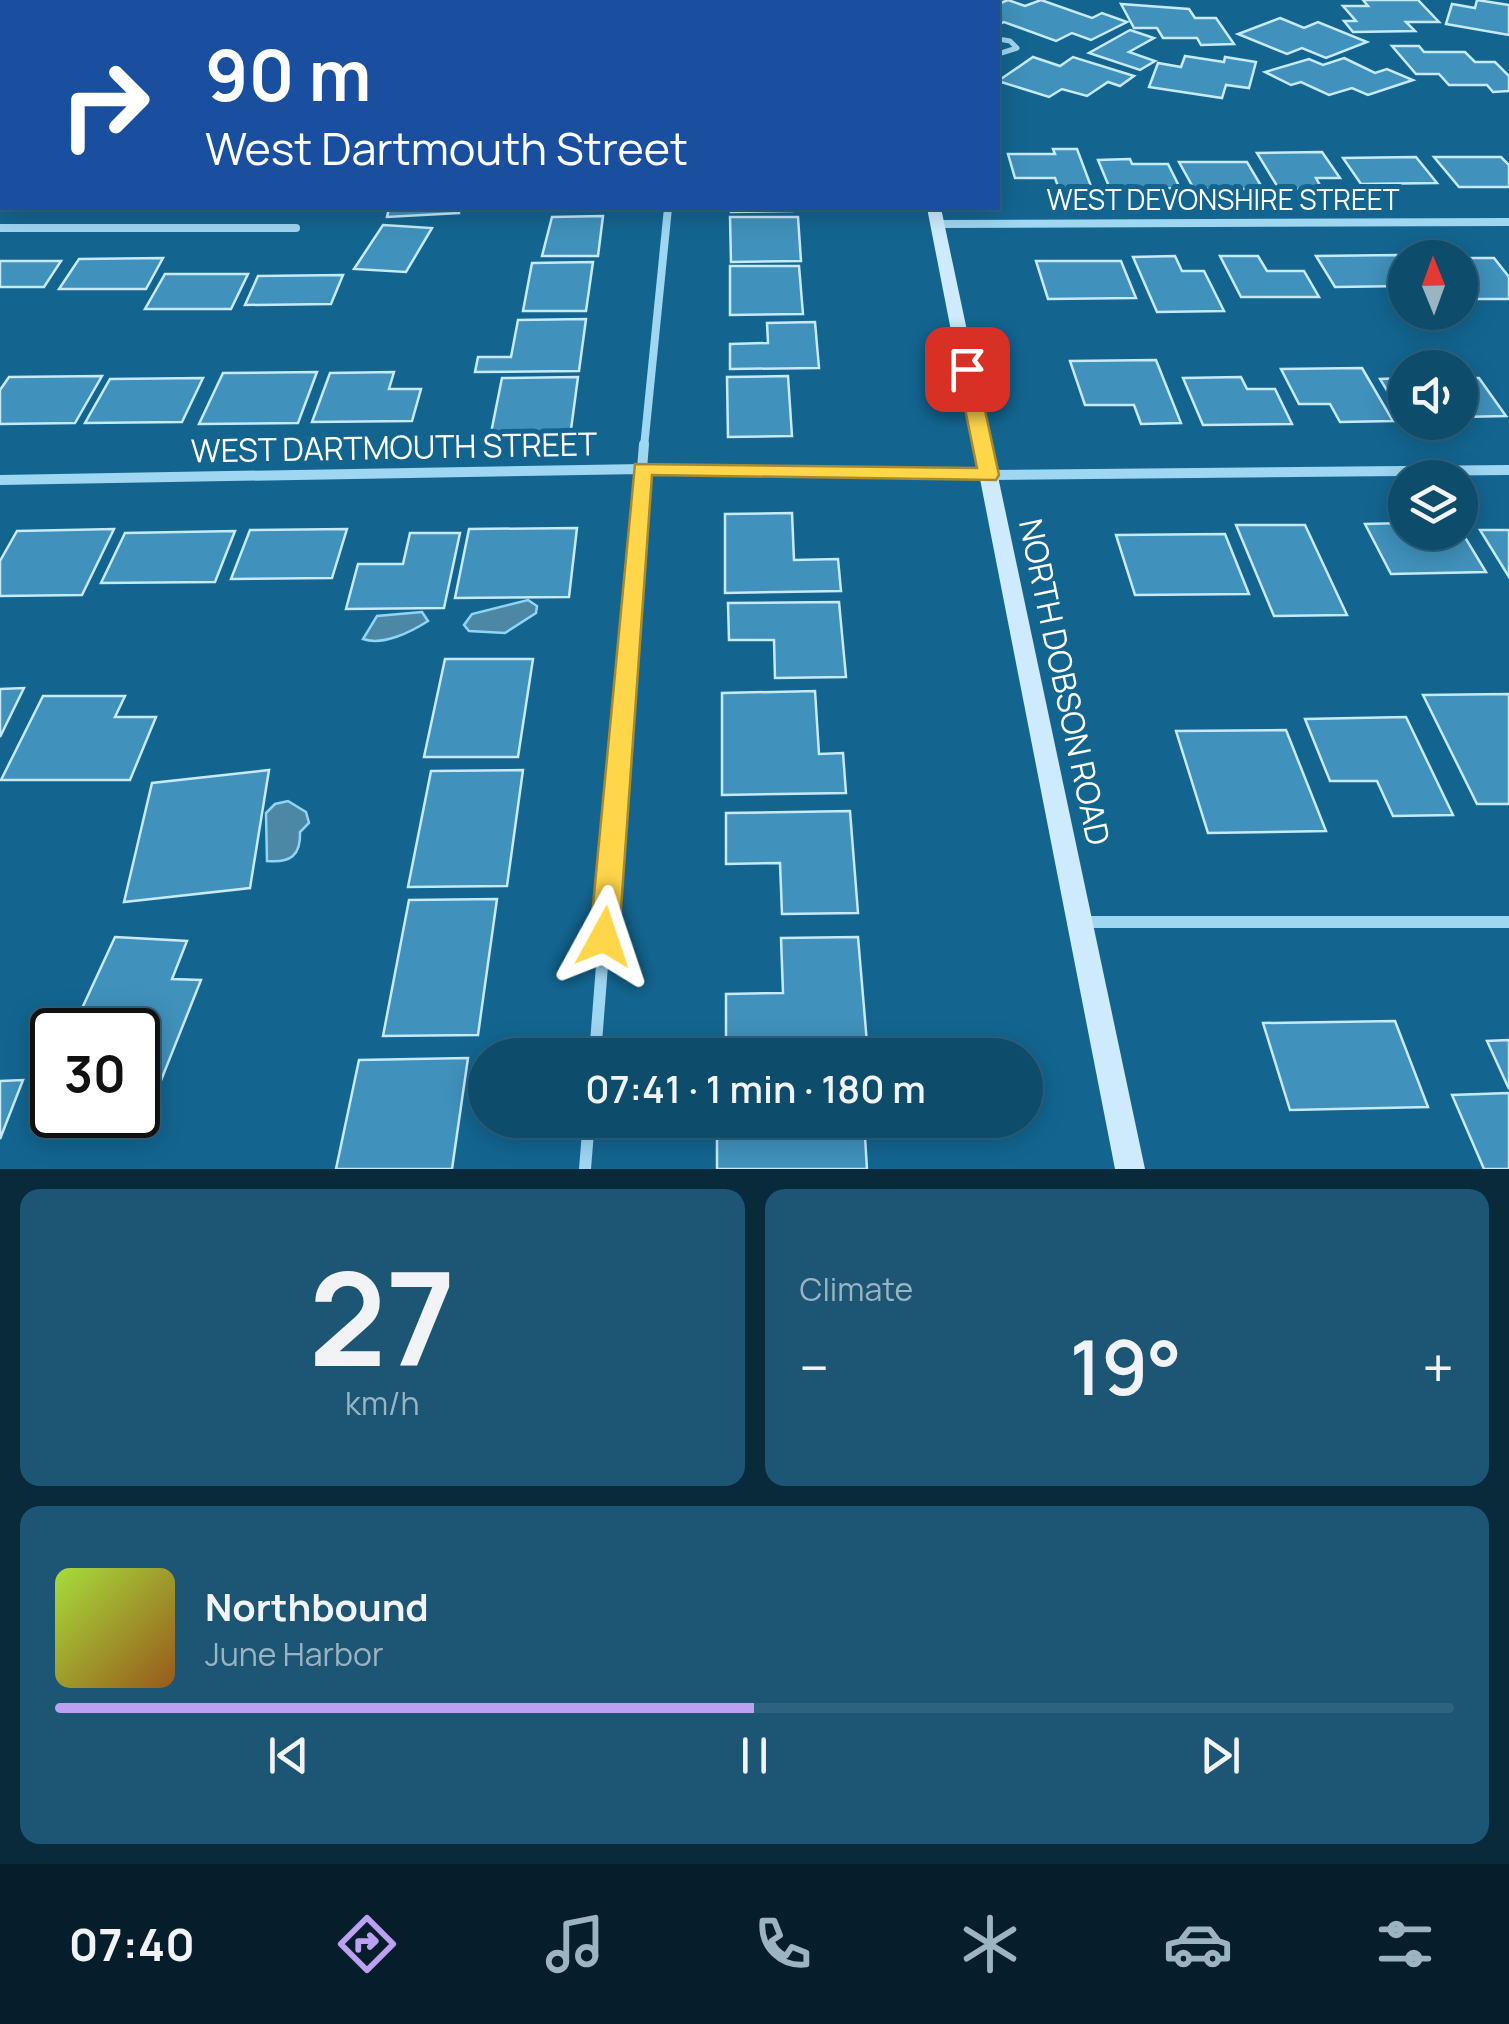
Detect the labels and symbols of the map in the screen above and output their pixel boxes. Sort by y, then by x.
street label: WEST DEVONSHIRE STREET [1046,180,1400,218]
north arrow [1388,240,1478,330]
pin [925,327,1010,412]
street label: WEST DARTMOUTH STREET [190,421,598,473]
street label: NORTH DOBSON ROAD [1009,515,1121,849]
position arrow [552,885,656,989]
speed limit sign: 30 [30,1008,160,1138]

